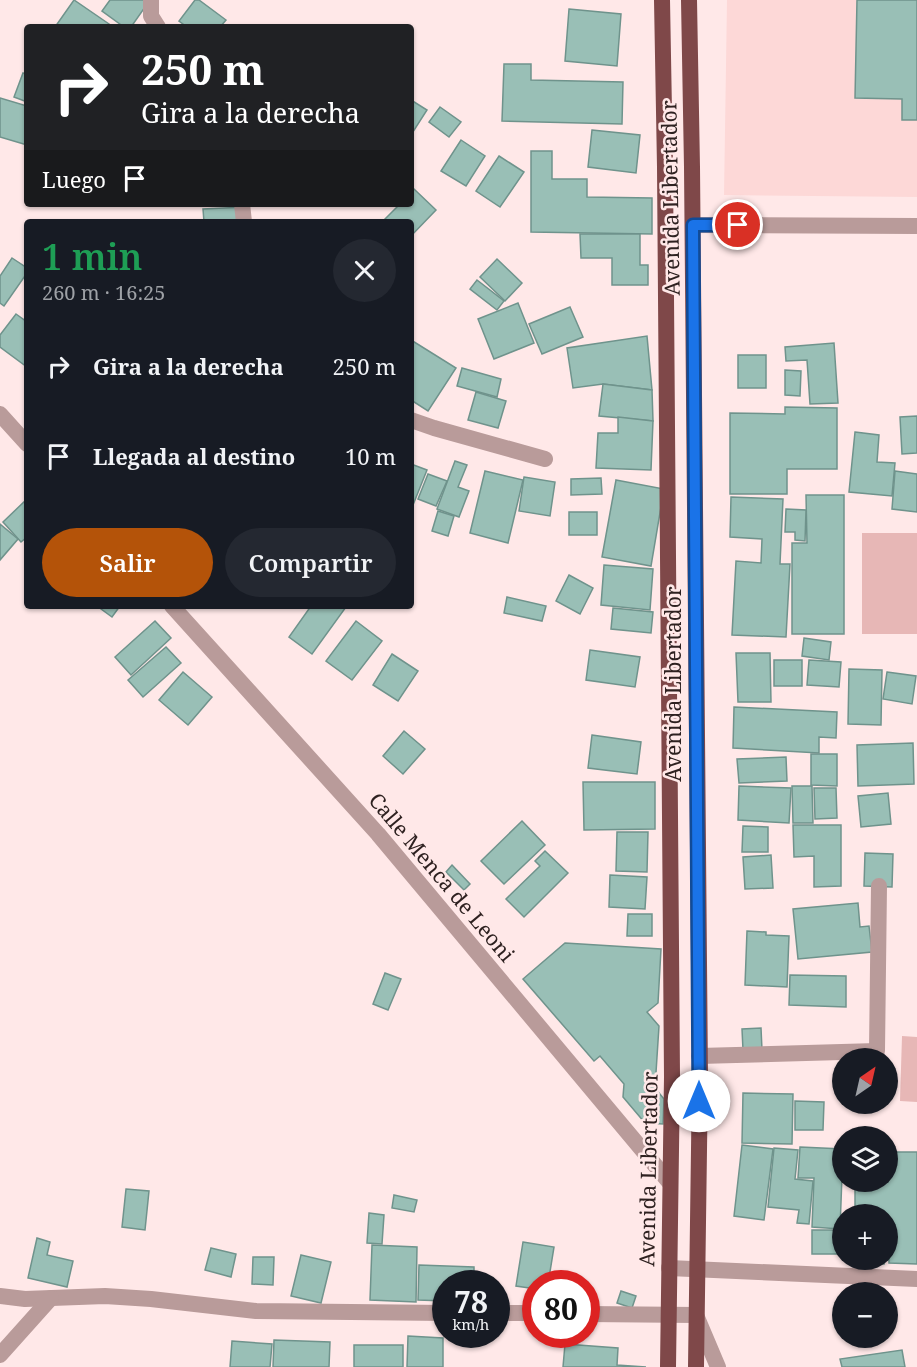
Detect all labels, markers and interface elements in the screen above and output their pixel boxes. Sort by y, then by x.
text: 250 m [141,40,265,97]
icon: right [42,48,120,126]
text: Gira a la derecha [141,94,360,131]
street label: Avenida Libertador [654,100,686,296]
icon: arrive [118,162,151,195]
text: Luego [42,164,106,194]
pin [712,199,763,250]
icon: arrive [721,208,754,241]
text: 1 min [42,232,143,281]
button: close [333,239,396,302]
text: 260 m · 16:25 [42,279,165,306]
icon: right [42,350,75,383]
text: Gira a la derecha [93,351,284,381]
text: 250 m [333,351,396,381]
icon: arrive [42,440,75,473]
text: Llegada al destino [93,441,295,471]
text: 10 m [345,441,396,471]
button: Salir [42,528,213,597]
button: Compartir [225,528,396,597]
street label: Avenida Libertador [659,586,687,782]
street label: Calle Menca de Leoni [363,786,521,968]
north arrow [832,1048,898,1114]
map controls [832,1048,898,1348]
position arrow [667,1069,731,1133]
street label: Avenida Libertador [632,1071,664,1267]
button: layers [832,1126,898,1192]
button: + [832,1204,898,1270]
speed limit sign: 80 [522,1270,600,1348]
text: 78 [454,1281,488,1322]
button: − [832,1282,898,1348]
text: km/h [453,1314,489,1334]

